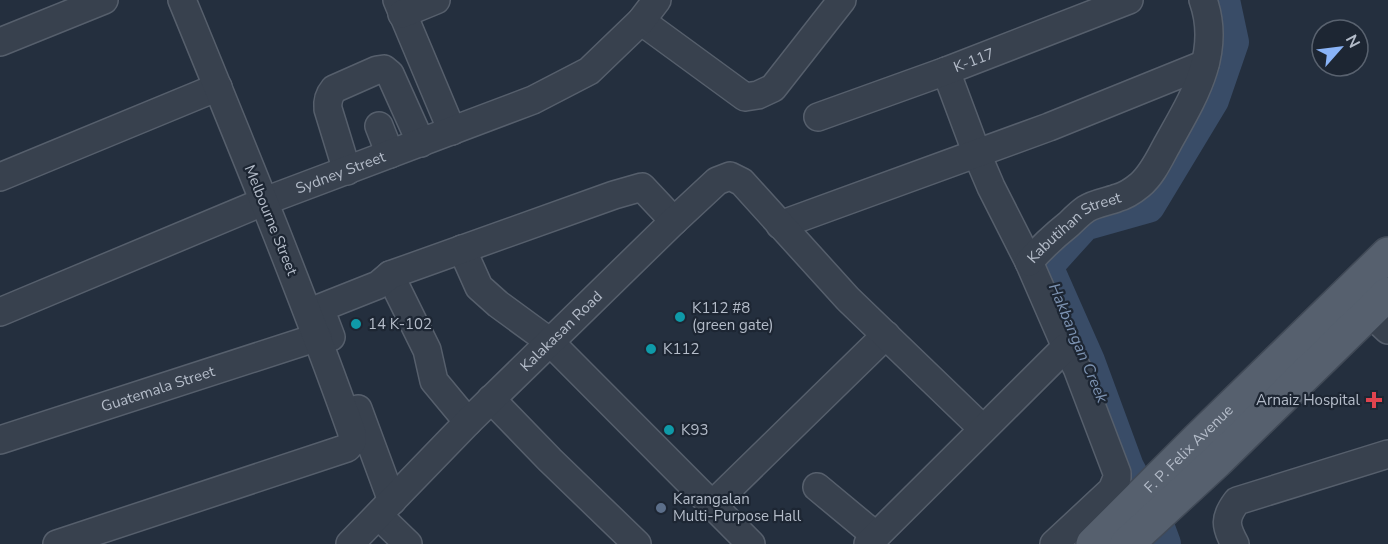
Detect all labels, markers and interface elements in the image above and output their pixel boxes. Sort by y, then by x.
north arrow [1310,18,1370,78]
text: N [1340,31,1365,52]
street label: K-117 [951,43,997,77]
street label: Sydney Street [293,146,389,199]
street label: Melbourne Street [240,162,303,279]
street label: Kabutihan Street [1023,187,1124,268]
water label: Hakbangan Creek [1043,280,1114,407]
street label: Kalakasan Road [516,286,607,376]
place label: K112 #8 (green gate) [692,298,774,335]
marker: K112 #8 (green gate) [673,310,687,324]
place label: 14 K-102 [368,314,432,334]
marker: 14 K-102 [349,317,363,331]
place label: K112 [663,339,699,359]
marker: K112 [644,342,658,356]
street label: Guatemala Street [98,361,218,417]
place label: Arnaiz Hospital [1256,390,1361,410]
marker: Arnaiz Hospital [1365,391,1383,409]
street label: F. P. Felix Avenue [1140,400,1238,497]
place label: K93 [681,420,708,440]
marker: K93 [662,423,676,437]
place label: Karangalan Multi-Purpose Hall [673,489,802,526]
marker: Karangalan Multi-Purpose Hall [654,501,668,515]

